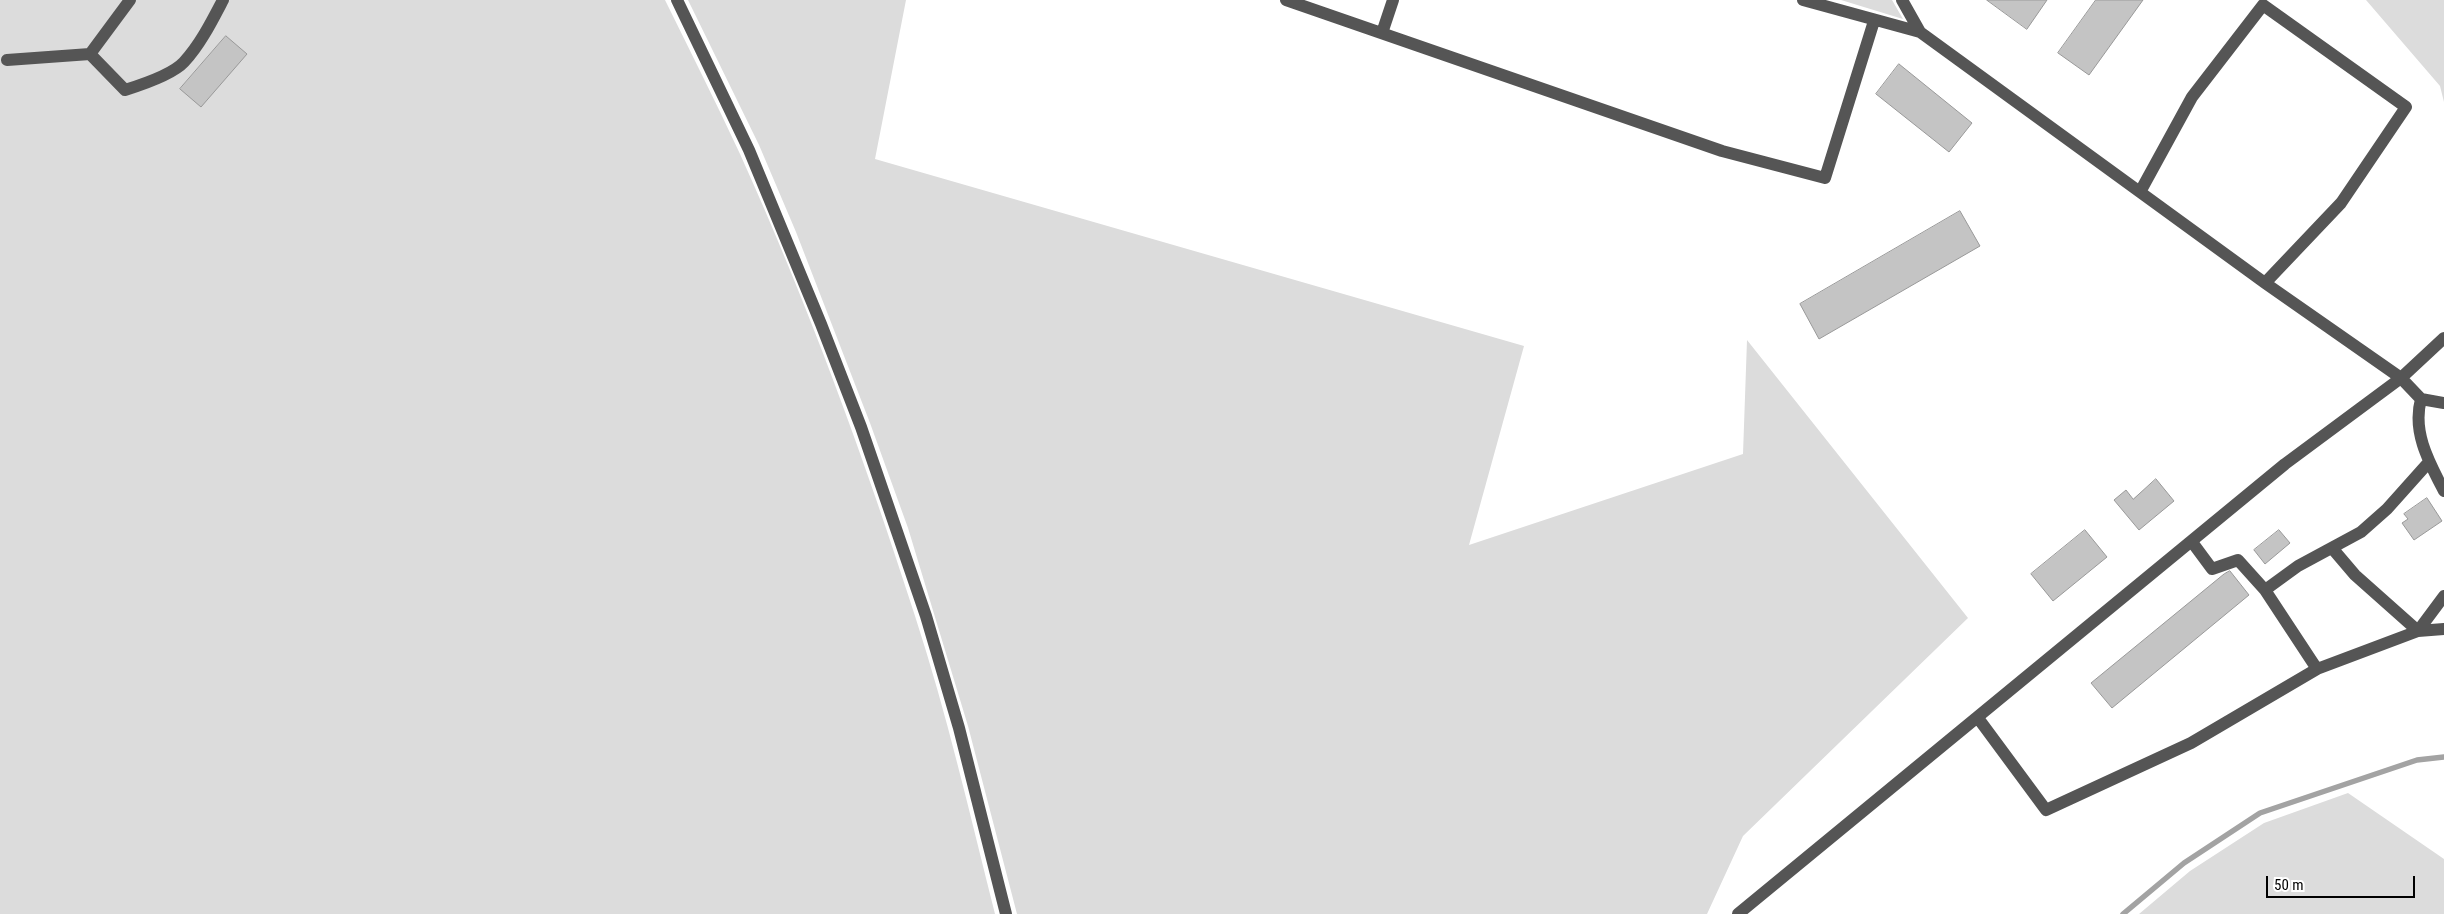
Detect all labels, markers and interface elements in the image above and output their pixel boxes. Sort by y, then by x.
scale bar [2269,866,2418,898]
text: 50 m [2274,876,2304,894]

